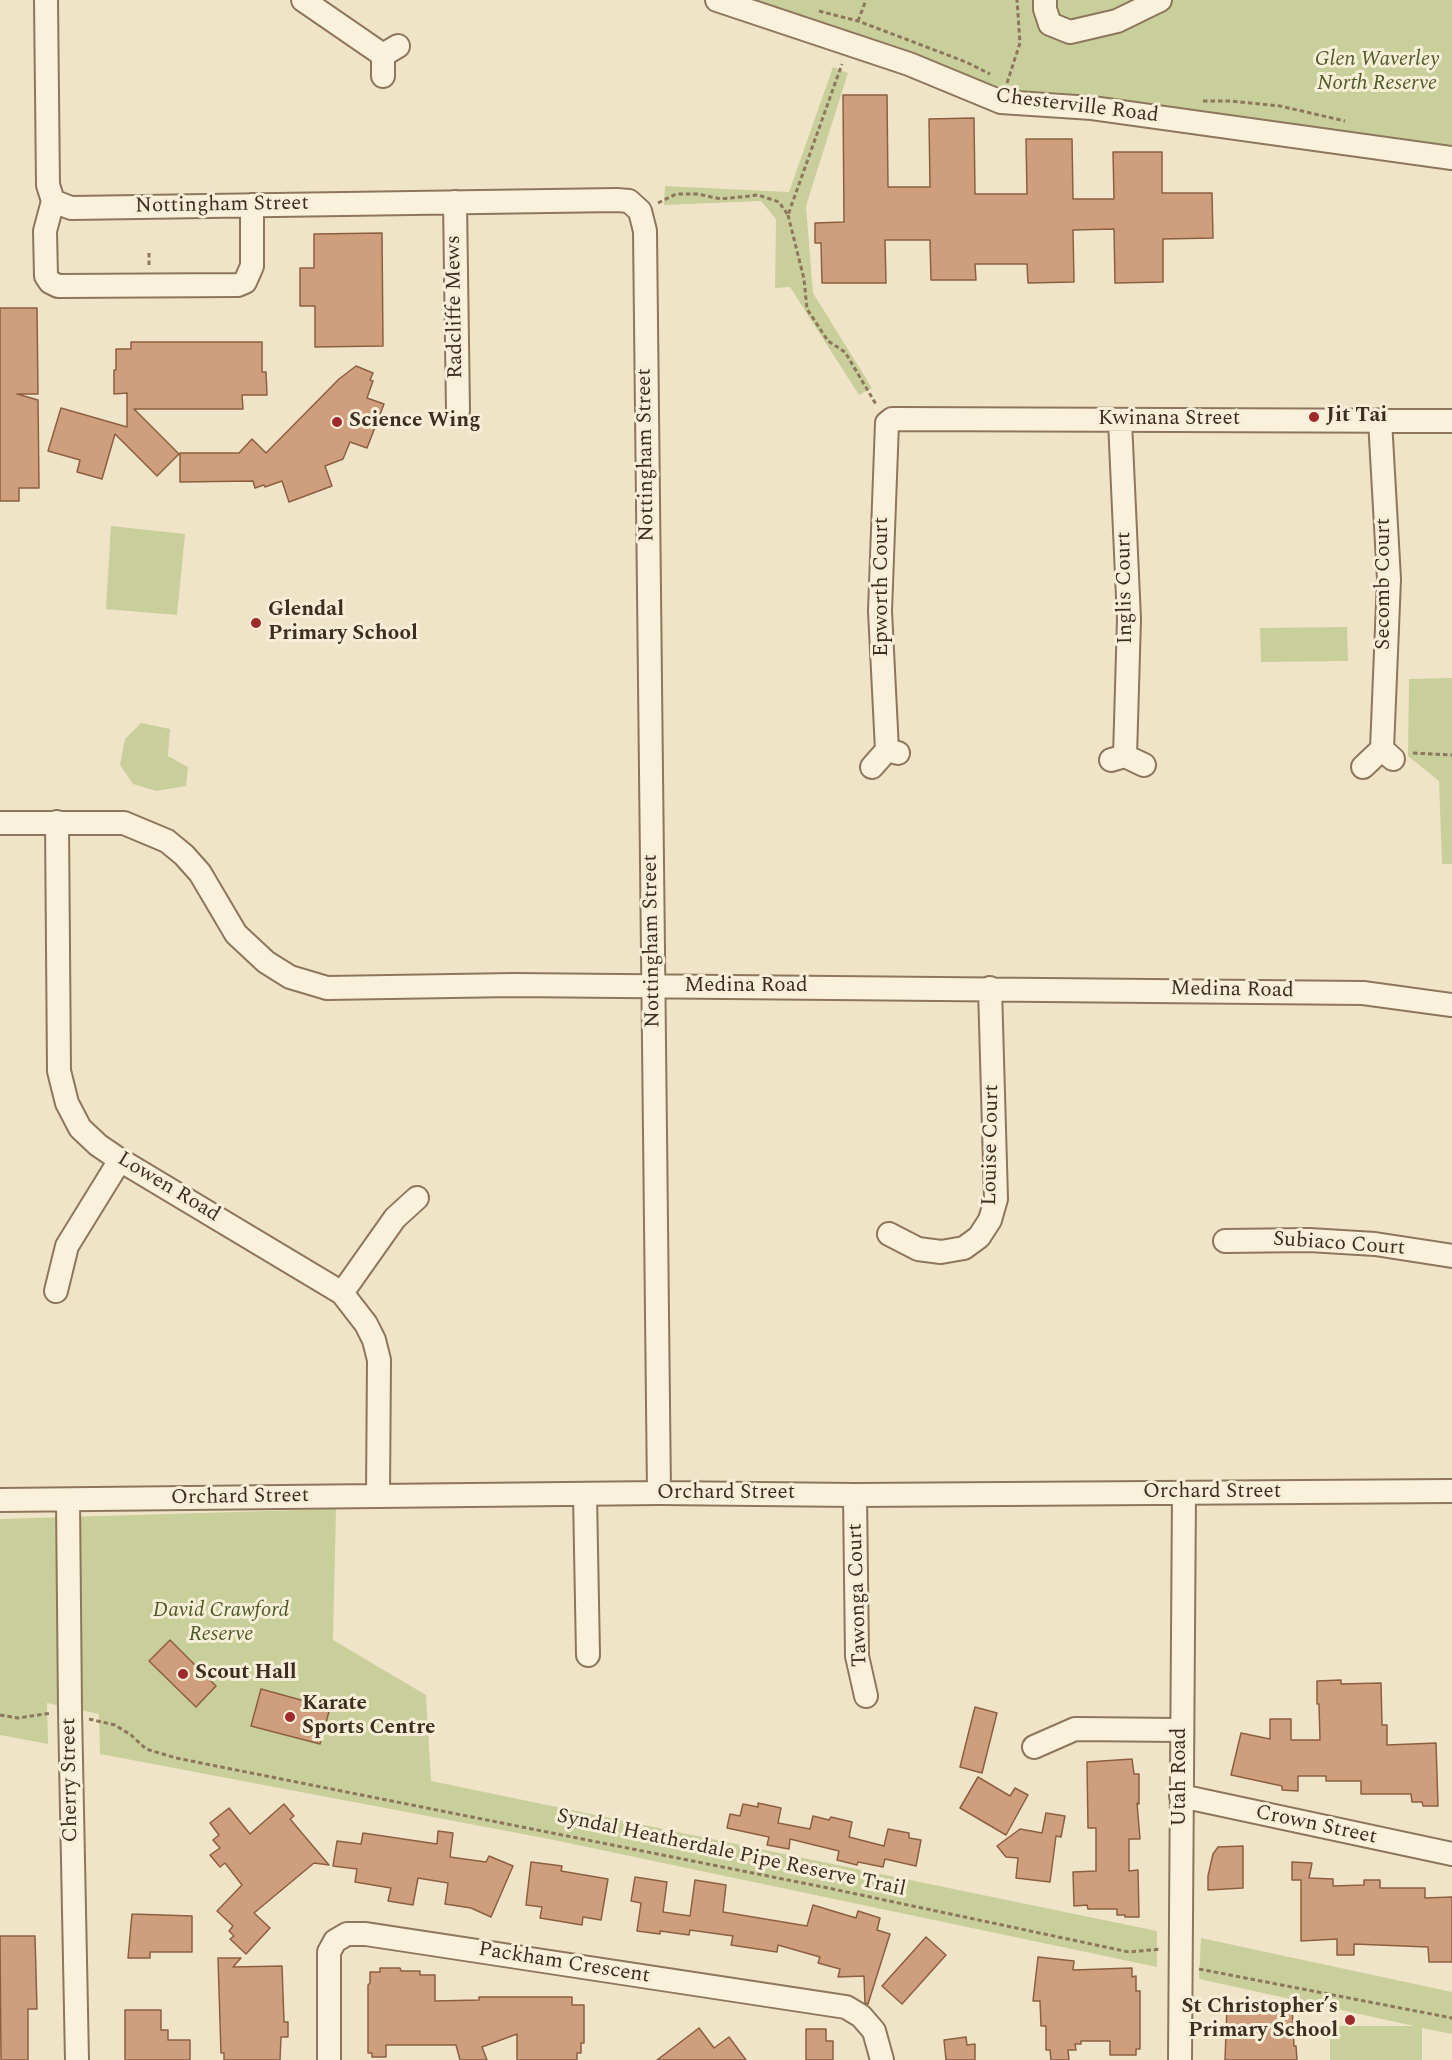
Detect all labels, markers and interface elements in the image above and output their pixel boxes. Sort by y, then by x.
park label: Glen Waverley North Reserve [1315,48,1439,98]
street label: Chesterville Road [994,84,1160,130]
street label: Nottingham Street [135,192,309,220]
street label: Radcliffe Mews [442,235,470,379]
street label: Nottingham Street [633,368,661,542]
place label: Jit Tai [1326,404,1387,430]
street label: Kwinana Street [1098,407,1240,433]
place label: Science Wing [349,409,481,435]
marker: Jit Tai [1307,410,1321,424]
marker: Science Wing [330,415,344,429]
street label: Epworth Court [870,517,896,657]
street label: Secomb Court [1372,518,1398,650]
street label: Inglis Court [1112,531,1140,645]
place label: Glendal Primary School [268,598,418,648]
marker: Glendal Primary School [249,616,263,630]
street label: Nottingham Street [639,854,667,1028]
street label: Medina Road [684,974,808,1000]
street label: Medina Road [1170,977,1294,1005]
street label: Louise Court [978,1084,1006,1206]
street label: Lowen Road [112,1147,224,1229]
street label: Subiaco Court [1272,1228,1406,1262]
street label: Orchard Street [1143,1480,1281,1506]
street label: Orchard Street [657,1481,795,1507]
street label: Orchard Street [171,1484,309,1512]
street label: Tawonga Court [844,1523,874,1667]
park label: David Crawford Reserve [153,1599,289,1649]
place label: Scout Hall [195,1661,297,1687]
marker: Scout Hall [176,1667,190,1681]
place label: Karate Sports Centre [302,1692,435,1742]
marker: Karate Sports Centre [283,1710,297,1724]
street label: Cherry Street [57,1717,85,1843]
street label: Utah Road [1168,1727,1194,1827]
street label: Crown Street [1253,1801,1379,1851]
street label: Syndal Heatherdale Pipe Reserve Trail [554,1805,908,1903]
street label: Packham Crescent [476,1938,652,1990]
place label: St Christopher’s Primary School [1181,1995,1338,2045]
marker: St Christopher’s Primary School [1343,2013,1357,2027]

